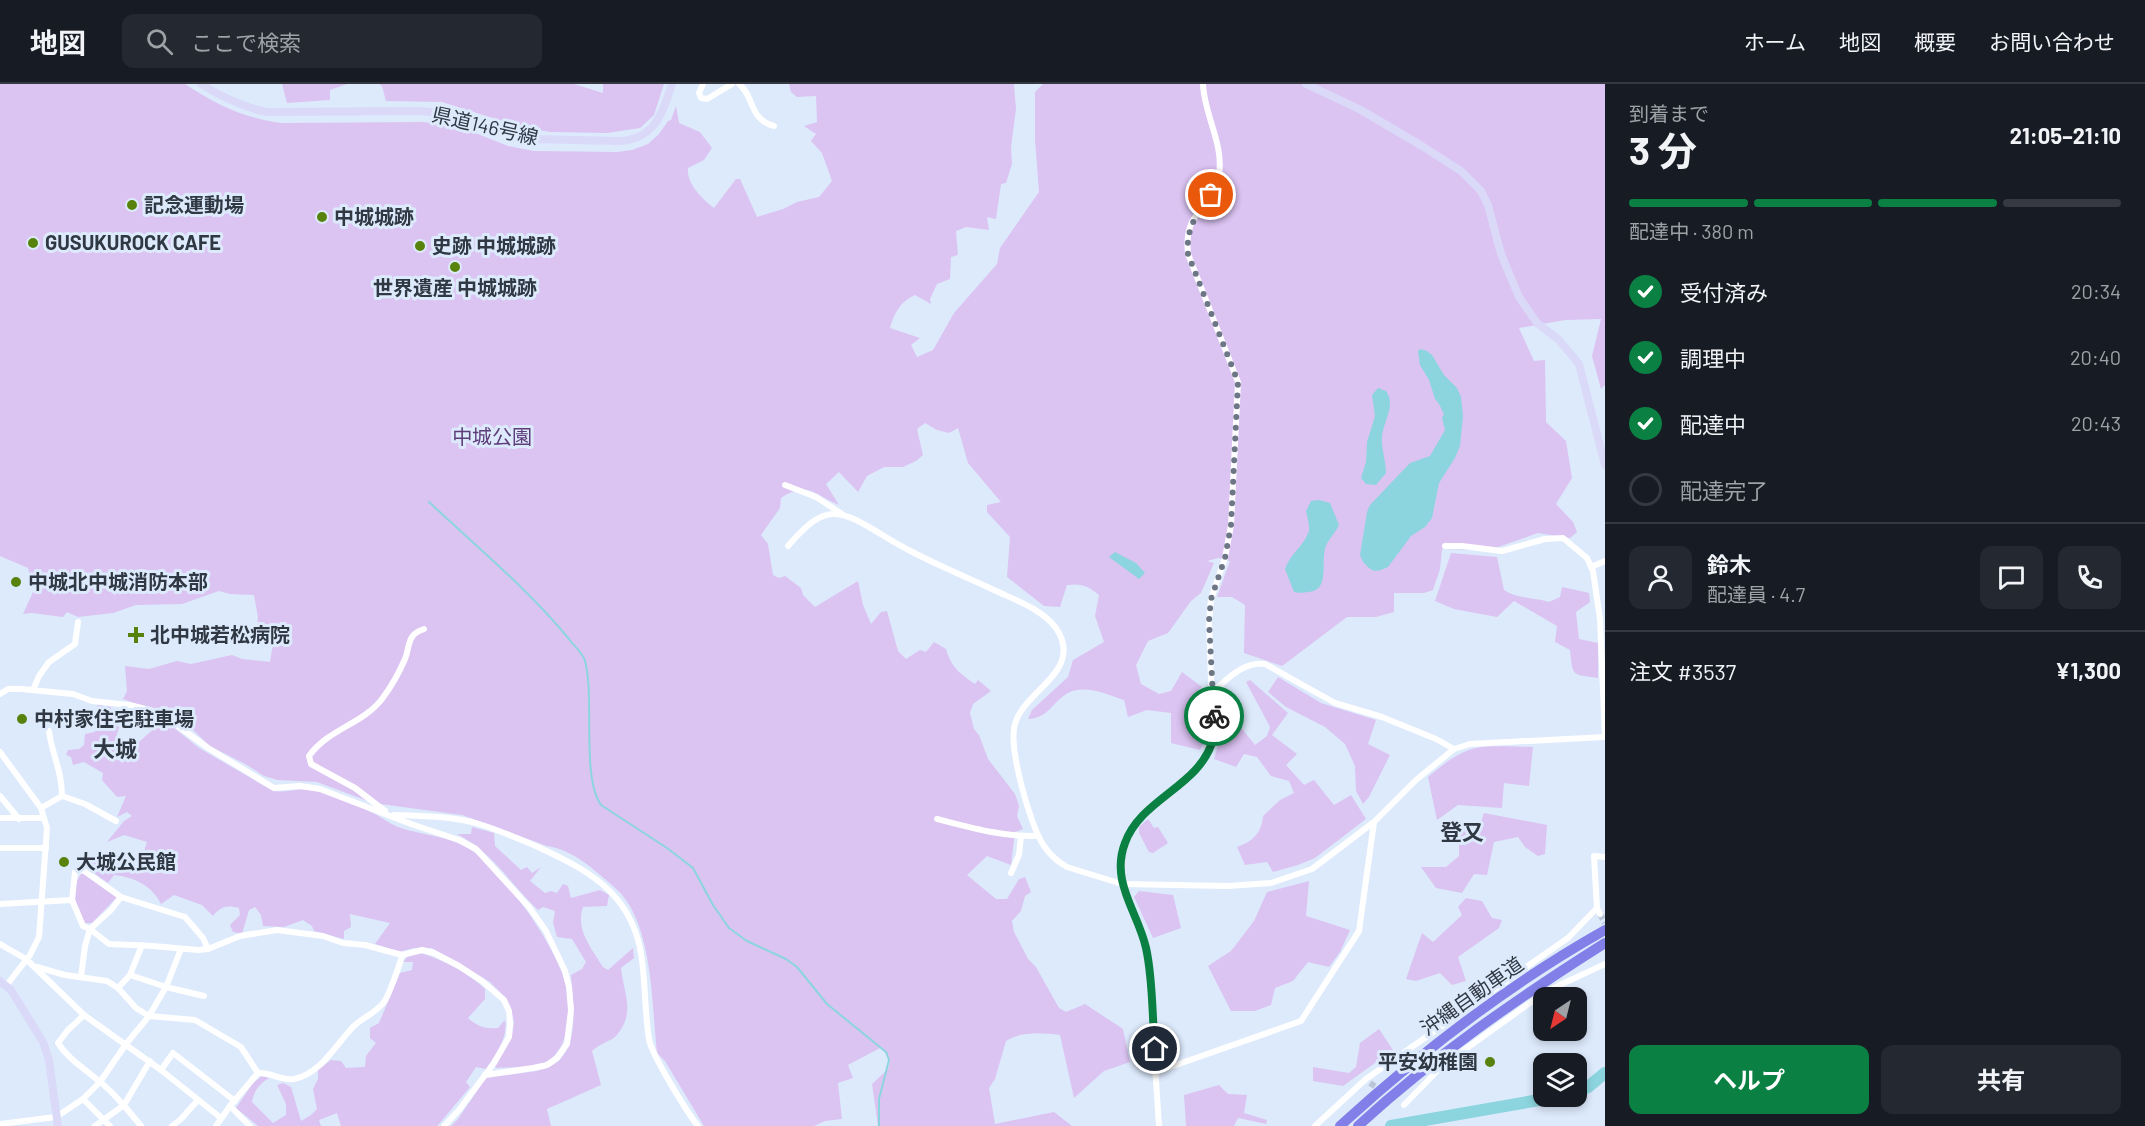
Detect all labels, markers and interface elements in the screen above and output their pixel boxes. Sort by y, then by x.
search box [122,14,542,68]
text: 地図 [30,25,86,59]
icon: search [143,25,176,58]
text: ここで検索 [191,29,301,55]
text: ホーム [1744,29,1806,54]
text: 地図 [1839,29,1881,54]
text: 概要 [1914,29,1956,54]
text: お問い合わせ [1989,29,2115,54]
street label: 県道146号線 [430,101,541,149]
text: 到着まで [1629,101,1709,125]
text: 21:05–21:10 [2010,122,2121,148]
text: 3 分 [1629,126,1697,173]
pin [1185,169,1236,220]
icon: bag [1194,178,1227,211]
place label: 記念運動場 [144,192,244,216]
marker: 記念運動場 [125,198,139,212]
place label: 中城城跡 [334,204,414,228]
marker: 中城城跡 [315,210,329,224]
text: 配達中 · 380 m [1629,219,1754,243]
place label: GUSUKUROCK CAFE [45,230,221,254]
place label: 史跡 中城城跡 [432,233,556,257]
marker: GUSUKUROCK CAFE [26,236,40,250]
marker: 史跡 中城城跡 [413,239,427,253]
marker: 世界遺産 中城城跡 [448,260,462,274]
place label: 世界遺産 中城城跡 [373,275,537,299]
icon: check [1629,275,1662,308]
text: 受付済み [1680,279,1768,305]
text: 20:34 [2071,279,2121,303]
icon: check [1629,341,1662,374]
text: 調理中 [1680,345,1746,371]
text: 20:40 [2070,345,2121,369]
icon: check [1629,407,1662,440]
text: 配達中 [1680,411,1746,437]
text: 20:43 [2071,411,2121,435]
park label: 中城公園 [452,424,532,448]
text: 配達完了 [1680,477,1768,503]
button: person [1629,546,1692,609]
button: chat [1980,546,2043,609]
button: phone [2058,546,2121,609]
text: 鈴木 [1707,551,1751,577]
place label: 中城北中城消防本部 [28,569,208,593]
marker: 中城北中城消防本部 [9,575,23,589]
text: 配達員 · 4.7 [1707,582,1805,606]
place label: 北中城若松病院 [150,622,290,646]
marker: 北中城若松病院 [127,626,145,644]
text: ¥1,300 [2055,657,2121,683]
text: 注文 #3537 [1629,658,1736,684]
courier [1184,686,1244,746]
icon: bike [1198,700,1231,733]
place label: 中村家住宅駐車場 [34,706,194,730]
marker: 中村家住宅駐車場 [15,712,29,726]
district label: 大城 [93,735,137,761]
district label: 登又 [1440,818,1484,844]
place label: 大城公民館 [76,849,176,873]
marker: 大城公民館 [57,855,71,869]
street label: 沖縄自動車道 [1415,951,1527,1039]
north arrow [1533,987,1587,1041]
map controls [1533,987,1587,1107]
pin [1129,1023,1180,1074]
icon: home [1138,1032,1171,1065]
button: ヘルプ [1629,1045,1869,1114]
button: 共有 [1881,1045,2121,1114]
place label: 平安幼稚園 [1378,1049,1478,1073]
button: layers [1533,1053,1587,1107]
marker: 平安幼稚園 [1483,1055,1497,1069]

